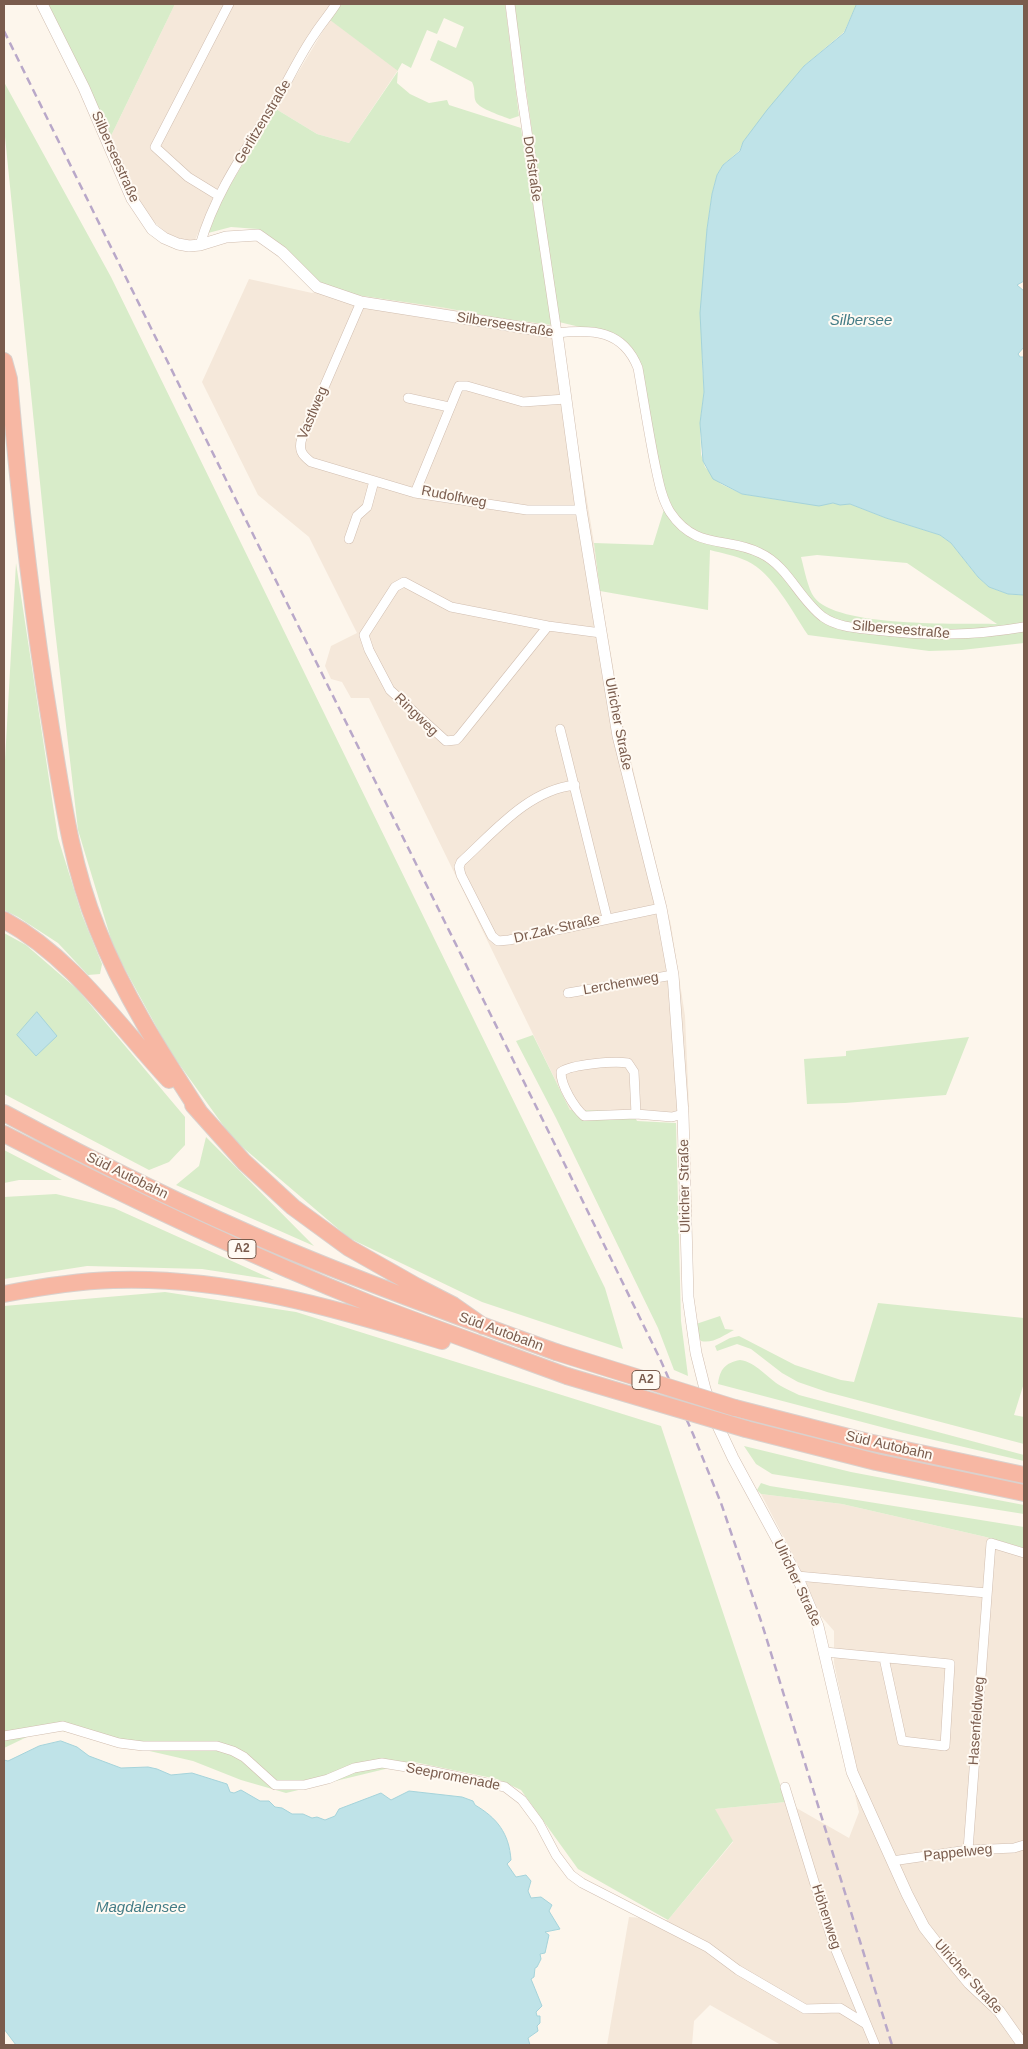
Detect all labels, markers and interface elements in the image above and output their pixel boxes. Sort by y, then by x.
street label: Gerlitzenstraße [231,77,295,167]
street label: Silberseestraße [87,109,143,205]
street label: Dorfstraße [519,135,545,203]
street label: Silberseestraße [455,309,555,341]
water label: Silbersee [830,312,892,330]
street label: Vastlweg [294,384,332,442]
street label: Rudolfweg [420,482,488,512]
street label: Silberseestraße [851,617,951,643]
street label: Ulricher Straße [601,676,635,772]
street label: Ringweg [391,690,441,740]
street label: Dr.Zak-Straße [512,911,602,947]
street label: Lerchenweg [582,969,660,999]
street label: Ulricher Straße [676,1139,694,1233]
street label: Süd Autobahn [83,1149,171,1203]
road number: A2 [228,1240,256,1258]
street label: Süd Autobahn [456,1309,546,1355]
road number: A2 [632,1370,660,1390]
street label: Süd Autobahn [844,1428,934,1464]
street label: Ulricher Straße [769,1537,825,1629]
street label: Hasenfeldweg [966,1676,988,1766]
street label: Seepromenade [404,1760,502,1794]
street label: Pappelweg [923,1841,993,1865]
street label: Höhenweg [808,1883,844,1951]
water label: Magdalensee [96,1899,186,1917]
street label: Ulricher Straße [930,1936,1006,2018]

